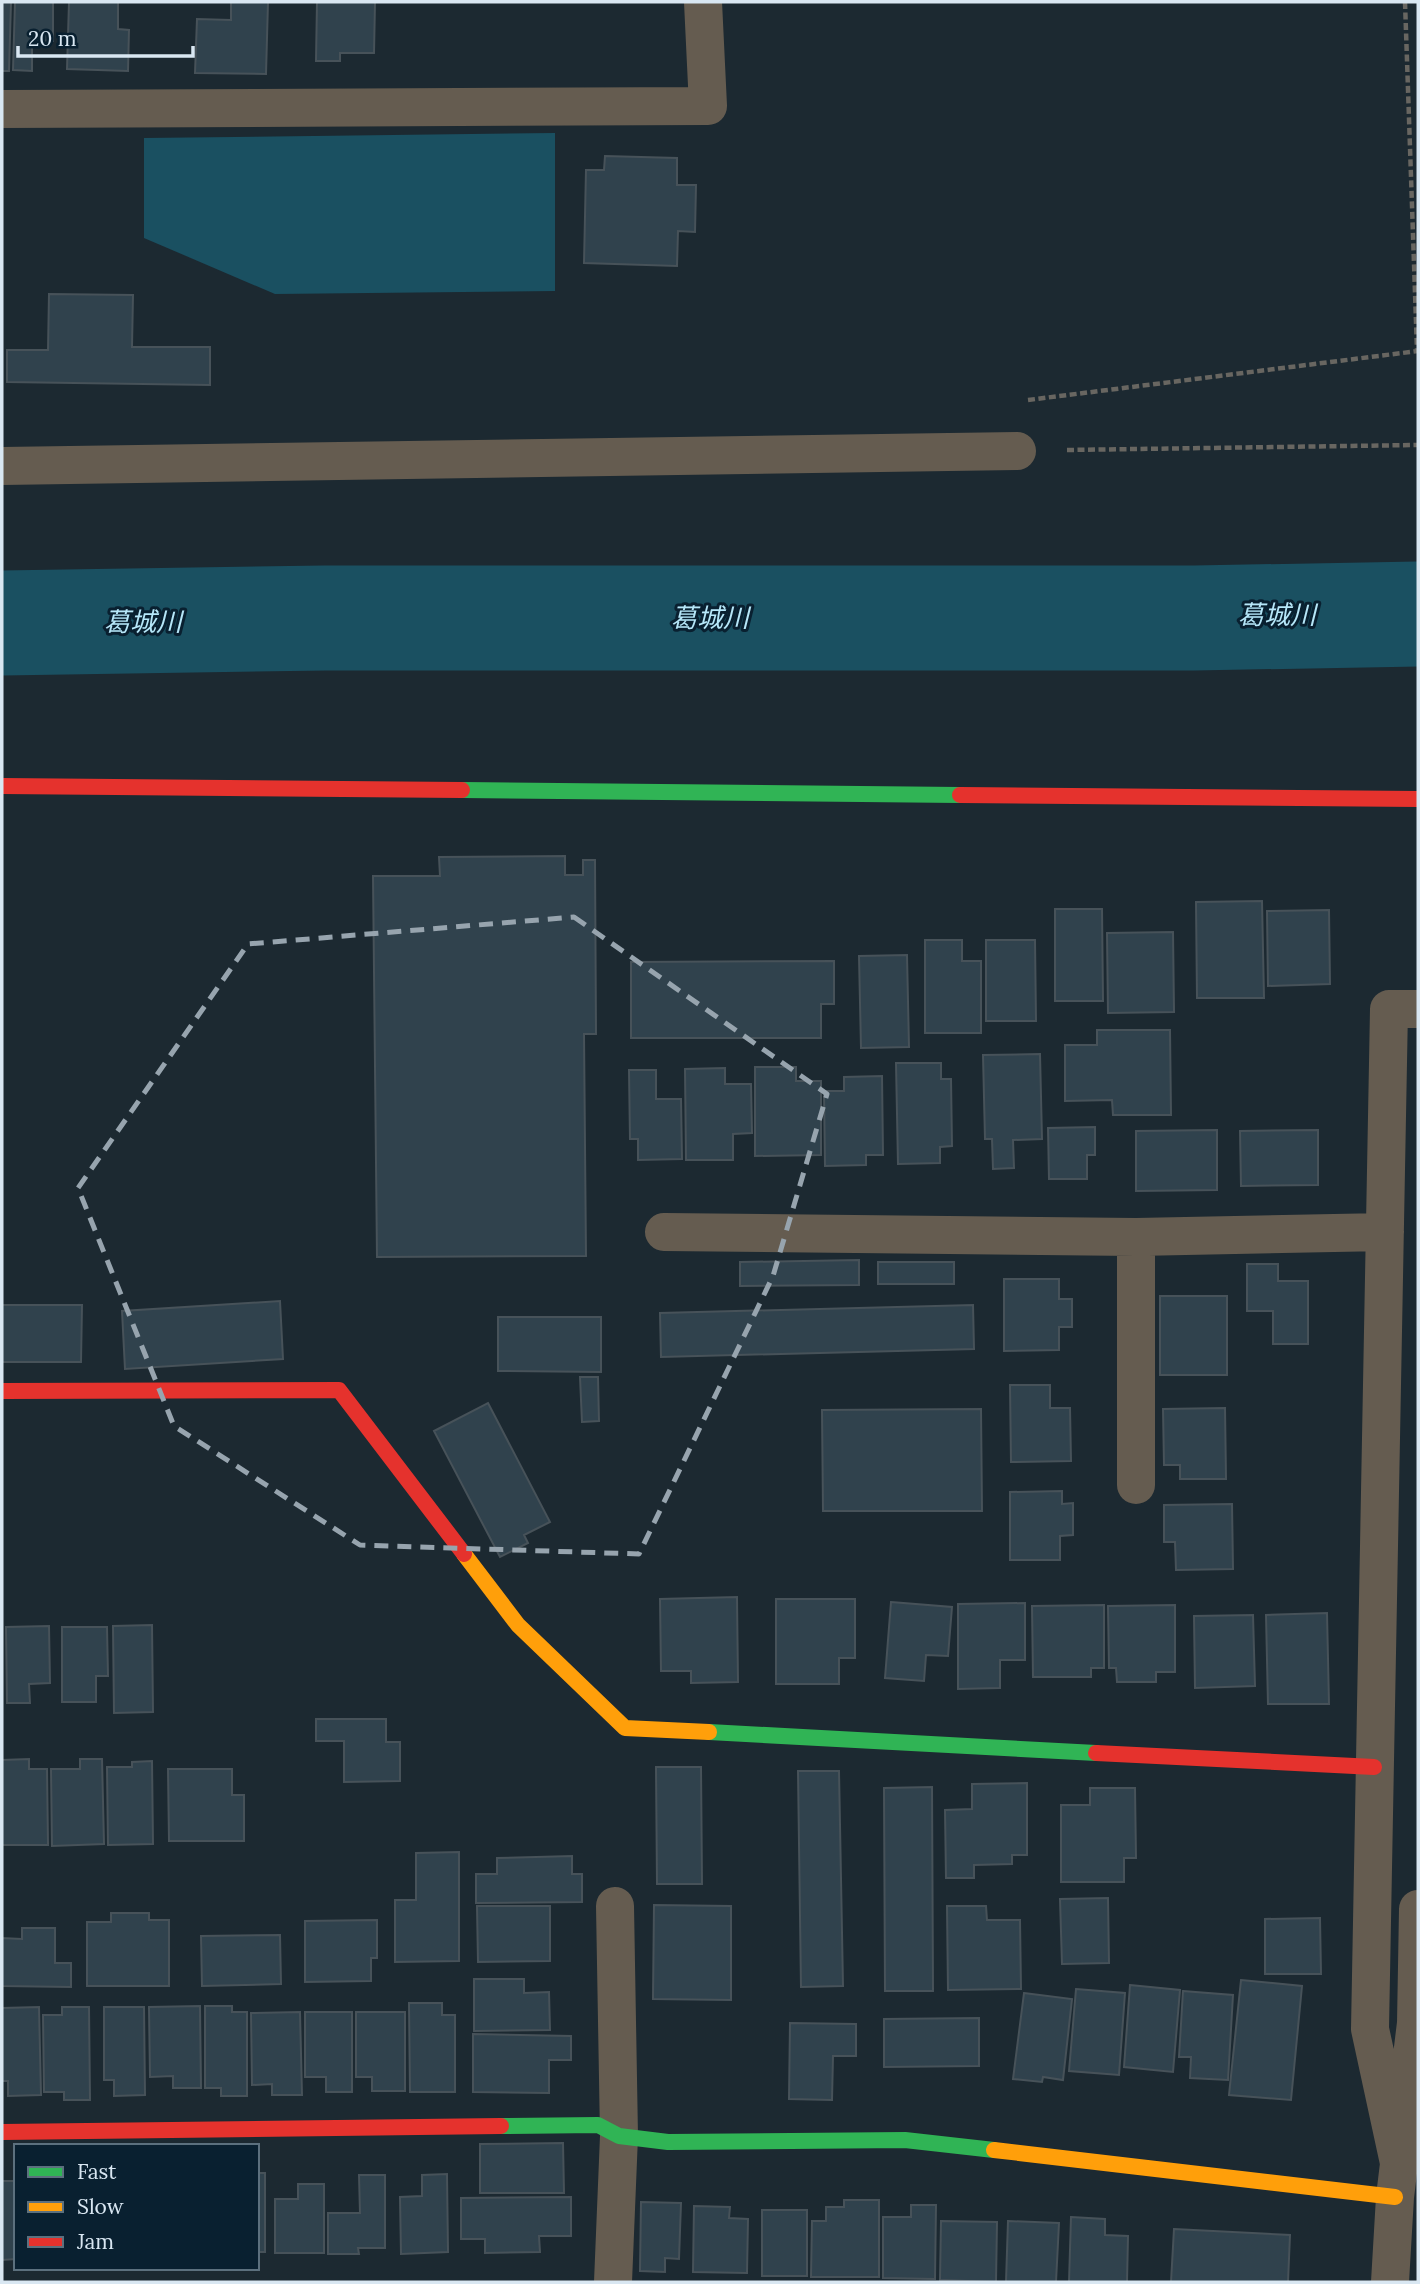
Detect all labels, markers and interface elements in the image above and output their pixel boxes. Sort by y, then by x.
scale bar [18,14,192,58]
text: 20 m [28,25,77,52]
water label: 葛城川 [1238,598,1319,631]
water label: 葛城川 [671,601,752,634]
water label: 葛城川 [104,605,185,638]
legend [14,2144,259,2270]
text: Fast [77,2158,117,2185]
text: Slow [77,2193,124,2220]
text: Jam [76,2228,114,2255]

